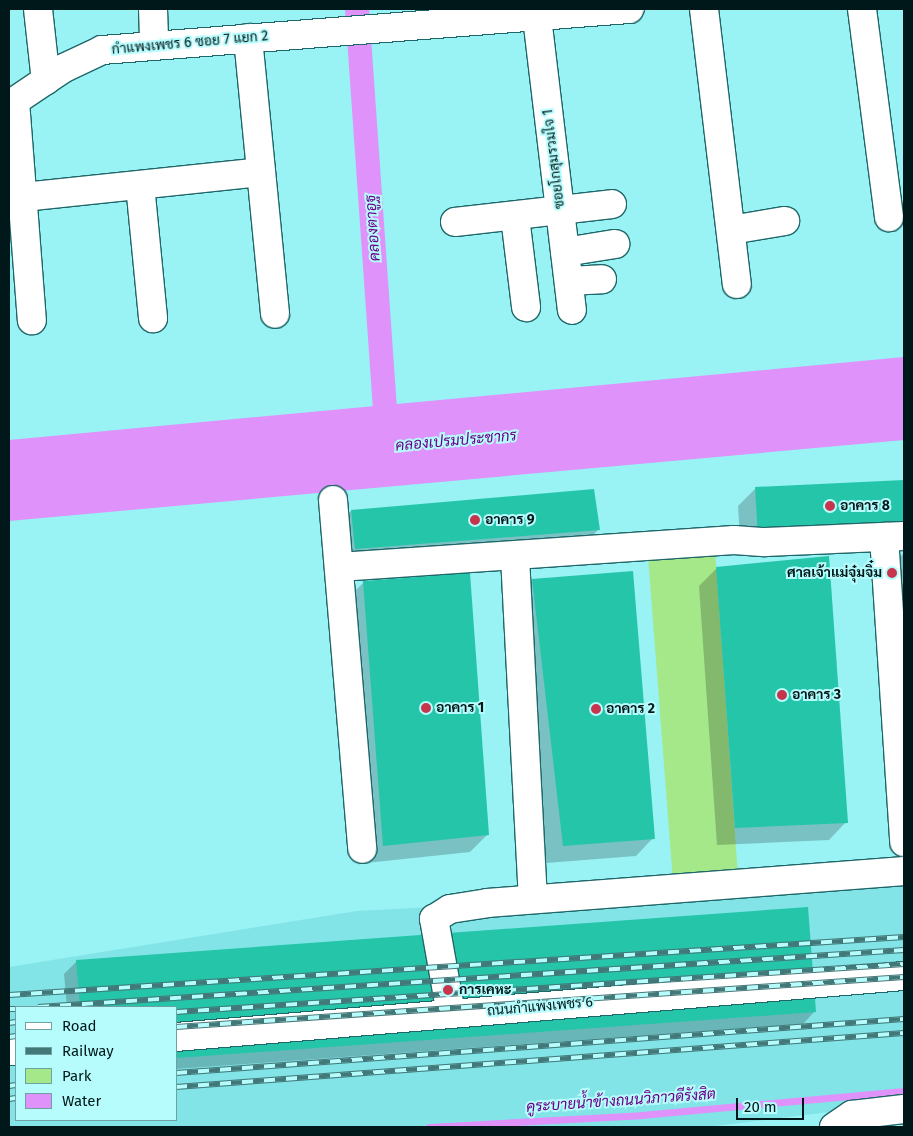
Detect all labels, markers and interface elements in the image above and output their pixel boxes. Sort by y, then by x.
street label: กำแพงเพชร 6 ซอย 7 แยก 2 [111,28,269,58]
street label: ซอยโกสุมรวมใจ 1 [540,108,568,210]
water label: คลองตาอูฐ [362,194,384,262]
water label: คลองเปรมประชากร [395,427,517,455]
place label: อาคาร 8 [840,498,890,514]
marker: อาคาร 8 [824,500,836,512]
place label: อาคาร 9 [485,512,535,528]
marker: อาคาร 9 [469,514,481,526]
place label: ศาลเจ้าแม่จุ๋มจิ๋ม [787,565,882,581]
marker: ศาลเจ้าแม่จุ๋มจิ๋ม [886,567,898,579]
place label: อาคาร 3 [792,687,841,703]
marker: อาคาร 3 [776,689,788,701]
place label: อาคาร 1 [436,700,484,716]
place label: อาคาร 2 [606,701,655,717]
marker: อาคาร 1 [420,702,432,714]
marker: อาคาร 2 [590,703,602,715]
place label: การเคหะ [459,982,511,998]
marker: การเคหะ [441,983,455,997]
street label: ถนนกำแพงเพชร 6 [486,994,594,1020]
legend [15,1006,178,1121]
text: Road [62,1017,97,1035]
text: Railway [62,1042,114,1060]
text: Park [62,1067,92,1085]
water label: คูระบายน้ำข้างถนนวิภาวดีรังสิต [526,1085,716,1117]
scale bar [738,1088,806,1120]
text: Water [62,1092,101,1110]
text: 20 m [744,1098,777,1116]

